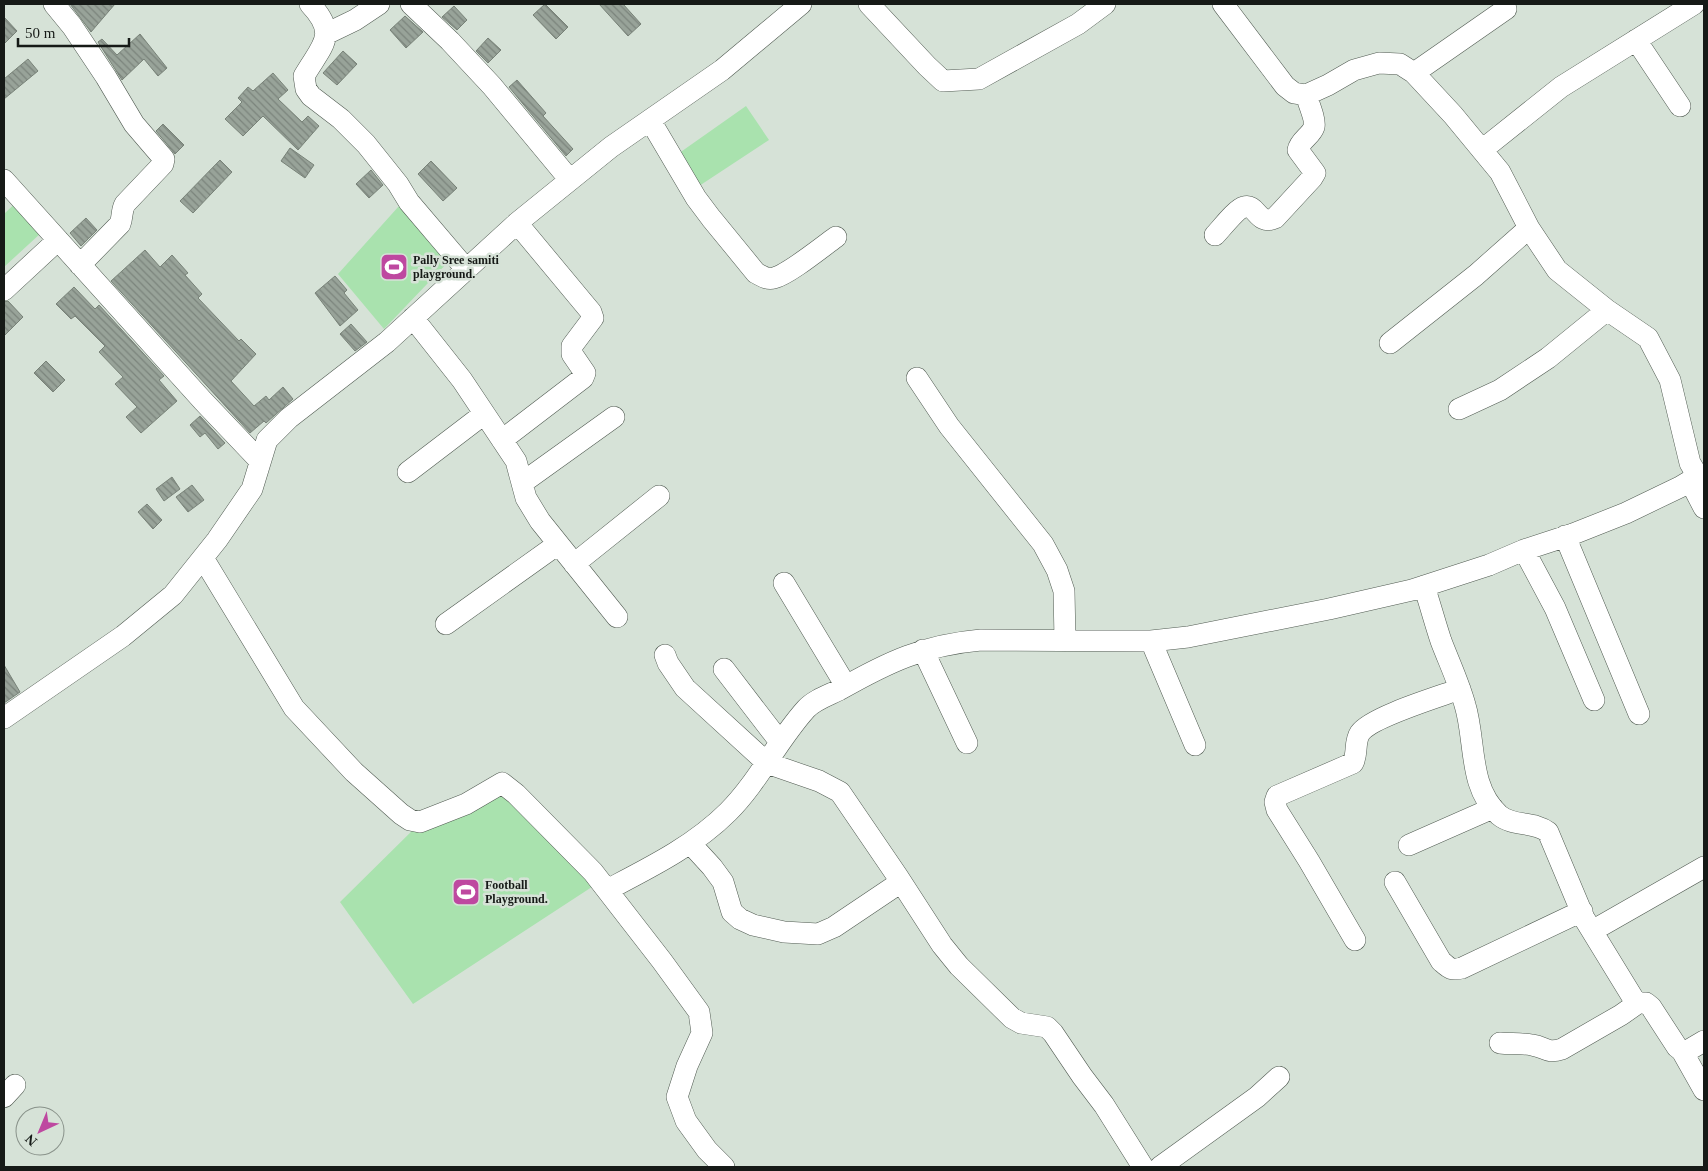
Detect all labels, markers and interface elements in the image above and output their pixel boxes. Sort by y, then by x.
scale bar [18,15,129,47]
text: 50 m [25,25,56,41]
sports icon: Pally Sree samiti playground. [379,252,409,282]
place label: Pally Sree samiti playground. [413,253,499,281]
sports icon: Football Playground. [451,877,481,907]
place label: Football Playground. [485,878,548,906]
north arrow [15,1106,65,1156]
text: N [22,1131,40,1149]

